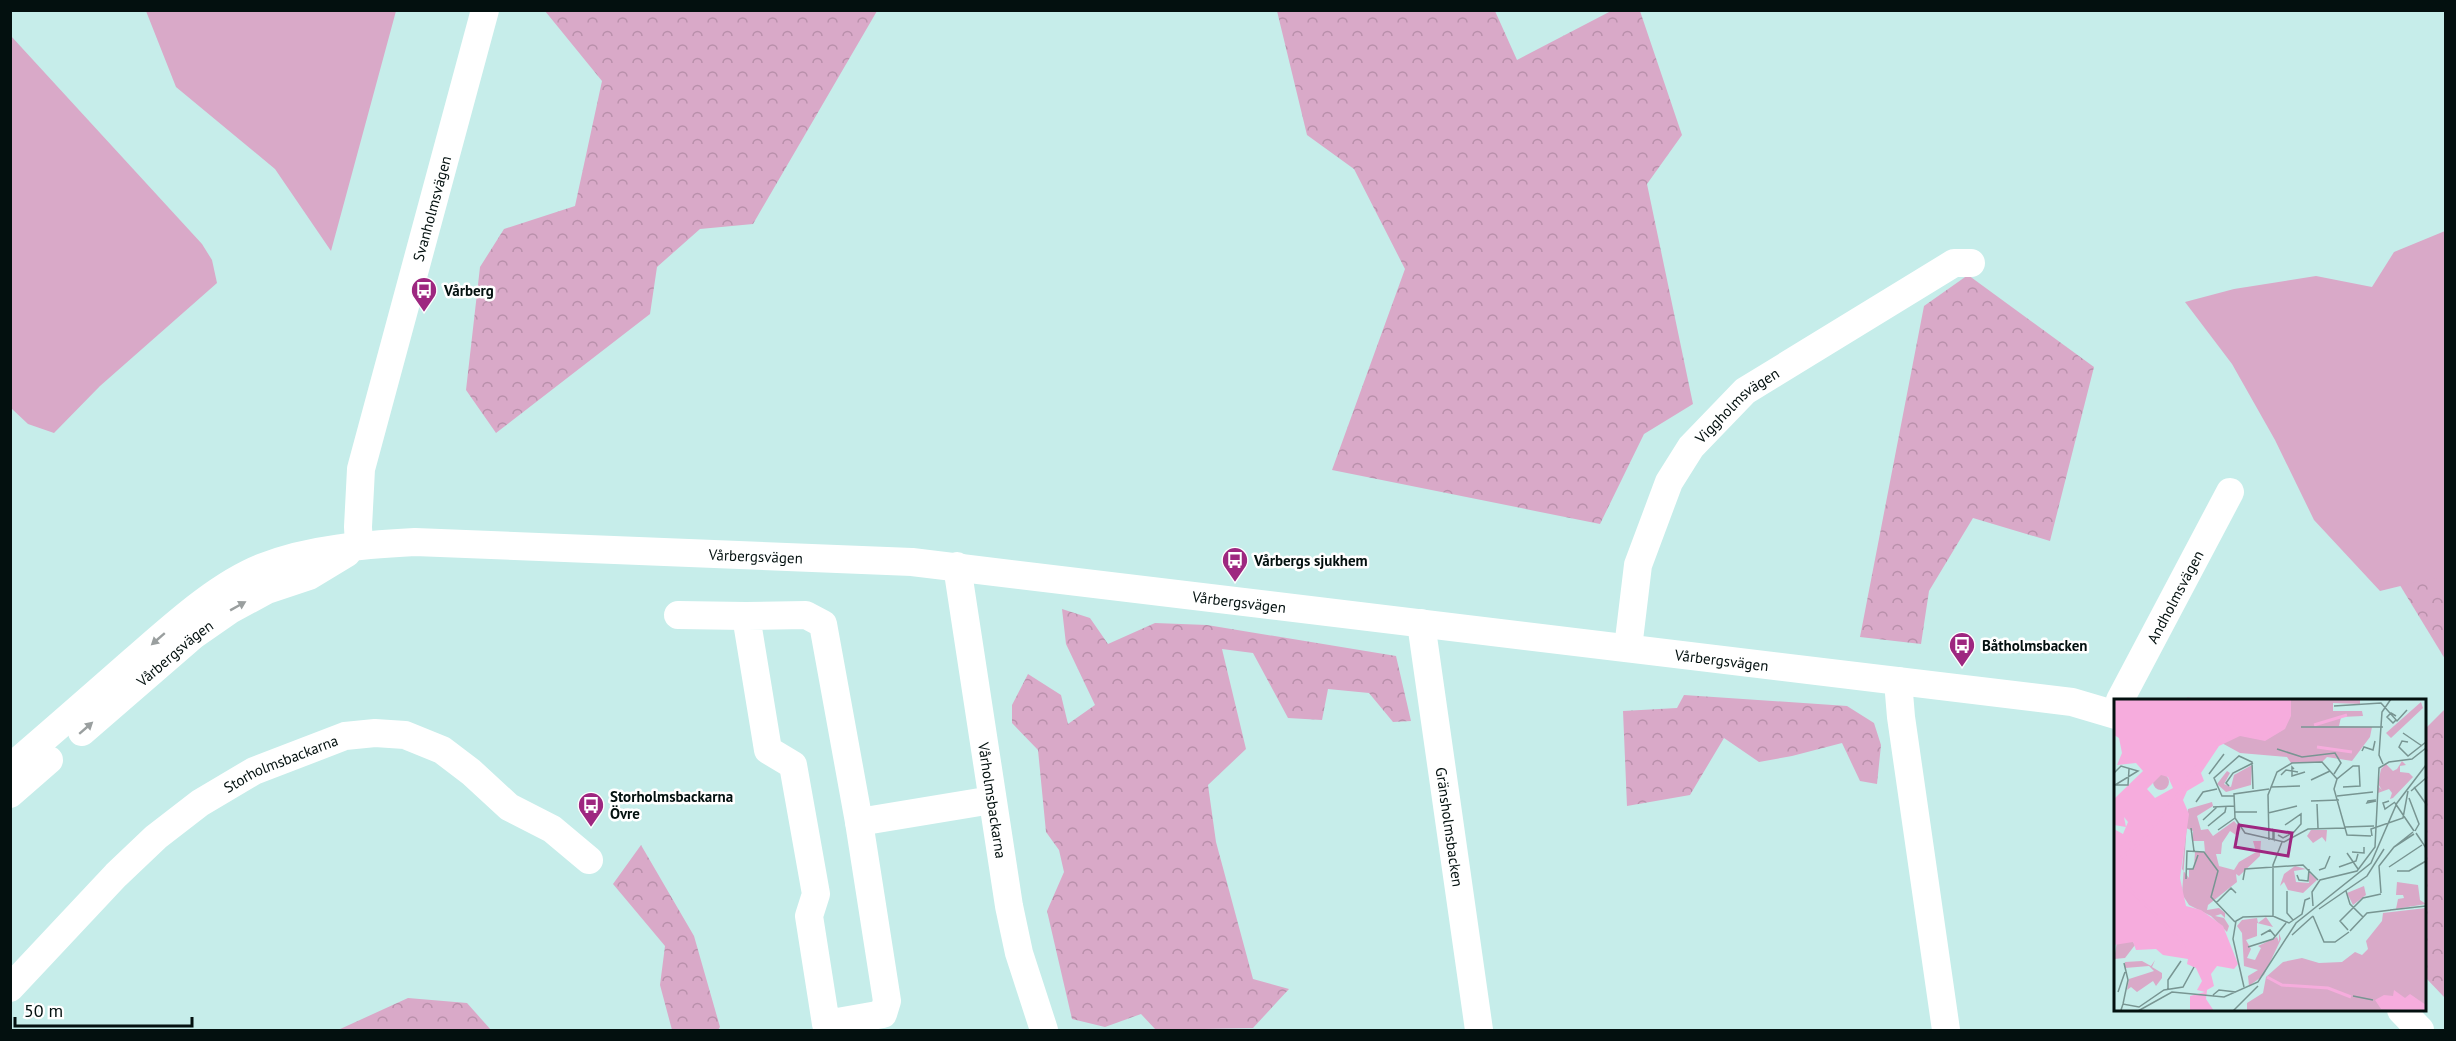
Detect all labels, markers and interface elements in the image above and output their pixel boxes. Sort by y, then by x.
street label: Svanholmsvägen [408,154,455,263]
bus stop icon: Vårberg [409,275,439,313]
place label: Vårberg [443,281,494,300]
street label: Viggholmsvägen [1690,363,1782,448]
street label: Vårbergsvägen [707,544,803,567]
bus stop icon: Vårbergs sjukhem [1220,545,1250,583]
street label: Andholmsvägen [2142,547,2207,646]
place label: Vårbergs sjukhem [1253,551,1368,570]
street label: Vårbergsvägen [1190,586,1287,617]
one-way arrow [230,601,247,611]
street label: Vårbergsvägen [132,615,217,691]
bus stop icon: Båtholmsbacken [1947,630,1977,668]
one-way arrow [151,632,166,645]
place label: Båtholmsbacken [1982,636,2088,655]
street label: Vårbergsvägen [1673,645,1770,675]
inset map [2114,699,2426,1011]
one-way arrow [79,721,94,735]
street label: Storholmsbackarna [220,730,340,796]
street label: Vårholmsbackarna [974,740,1011,860]
street label: Gränsholmsbacken [1432,766,1468,888]
place label: Storholmsbackarna Övre [610,787,733,823]
bus stop icon: Storholmsbackarna Övre [576,790,606,828]
scale bar [15,990,192,1028]
text: 50 m [24,999,63,1022]

